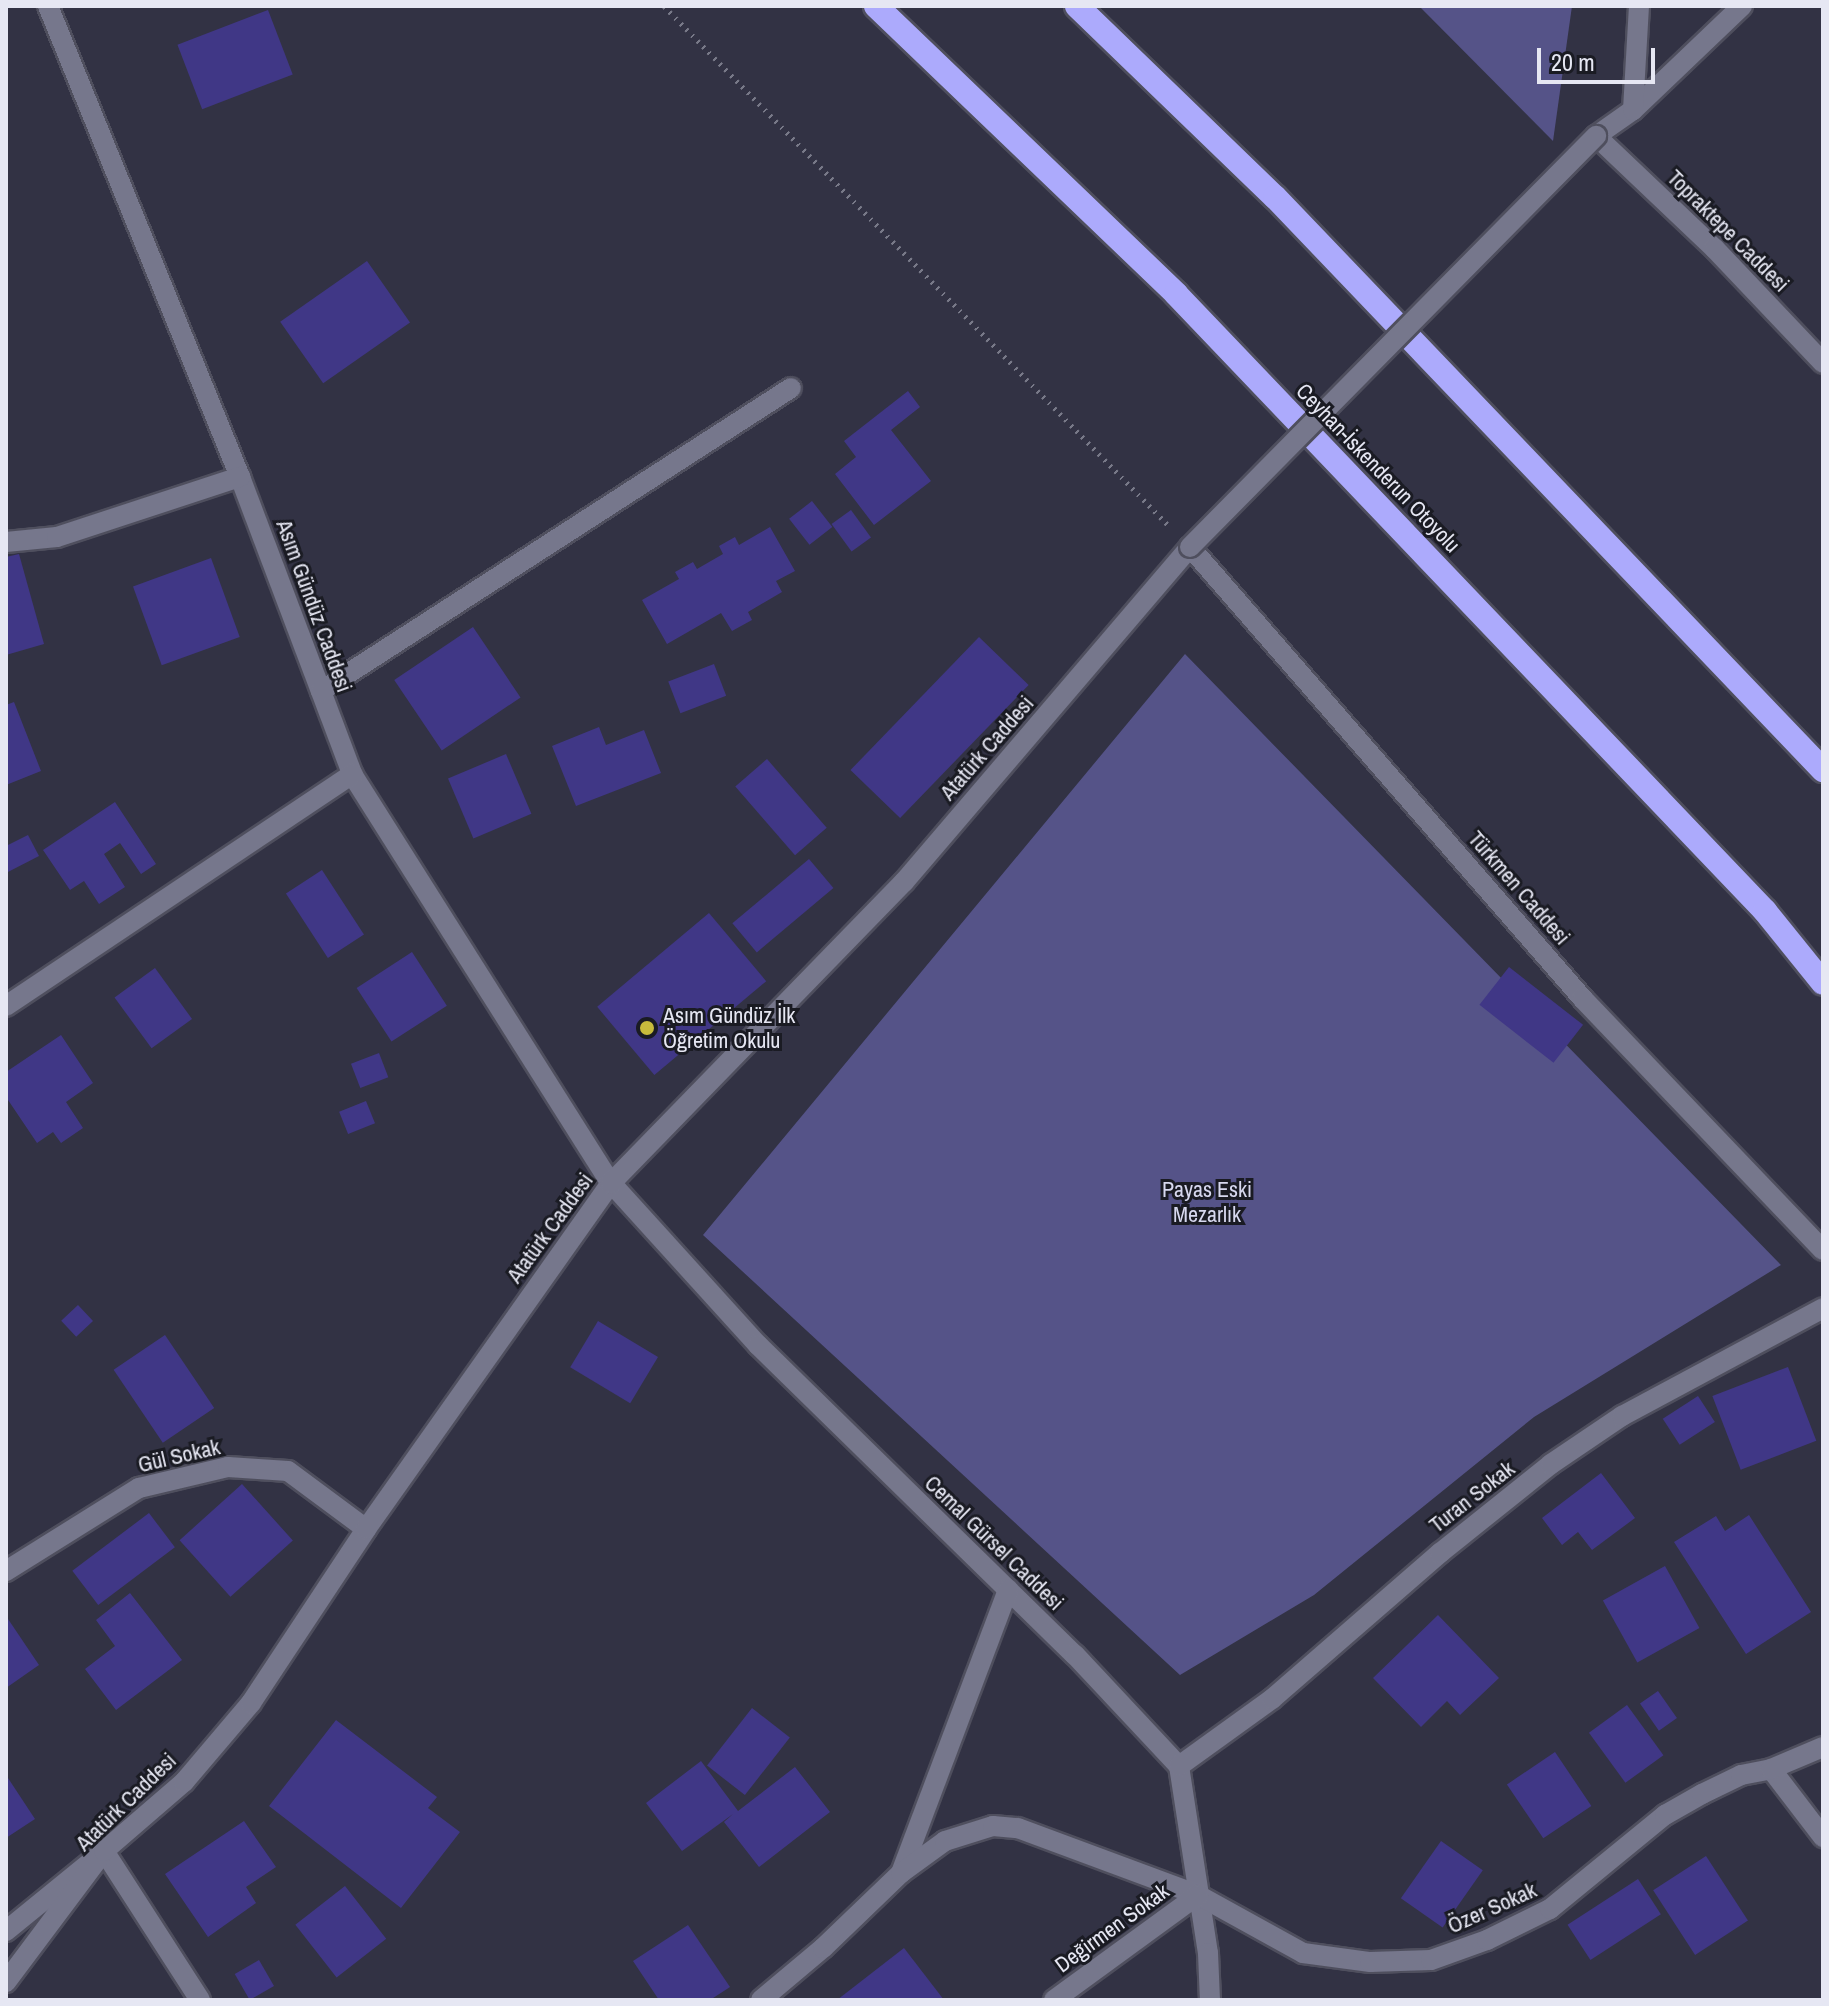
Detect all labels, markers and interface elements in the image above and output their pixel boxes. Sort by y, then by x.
scale bar [1541,32,1659,82]
text: 20 m [1551,46,1595,78]
street label: Topraktepe Caddesi [1662,165,1794,297]
street label: Ceyhan-İskenderun Otoyolu [1290,378,1466,558]
street label: Asım Gündüz Caddesi [271,516,357,696]
street label: Atatürk Caddesi [935,691,1039,805]
street label: Türkmen Caddesi [1463,826,1575,950]
place label: Asım Gündüz İlk Öğretim Okulu [663,1002,795,1054]
marker: Asım Gündüz İlk Öğretim Okulu [638,1019,656,1037]
street label: Atatürk Caddesi [501,1168,599,1288]
park label: Payas Eski Mezarlık [1162,1176,1252,1228]
street label: Gül Sokak [135,1434,223,1478]
street label: Turan Sokak [1424,1456,1520,1538]
street label: Cemal Gürsel Caddesi [919,1470,1069,1616]
street label: Atatürk Caddesi [70,1748,182,1856]
street label: Özer Sokak [1444,1877,1540,1939]
street label: Değirmen Sokak [1050,1878,1174,1978]

